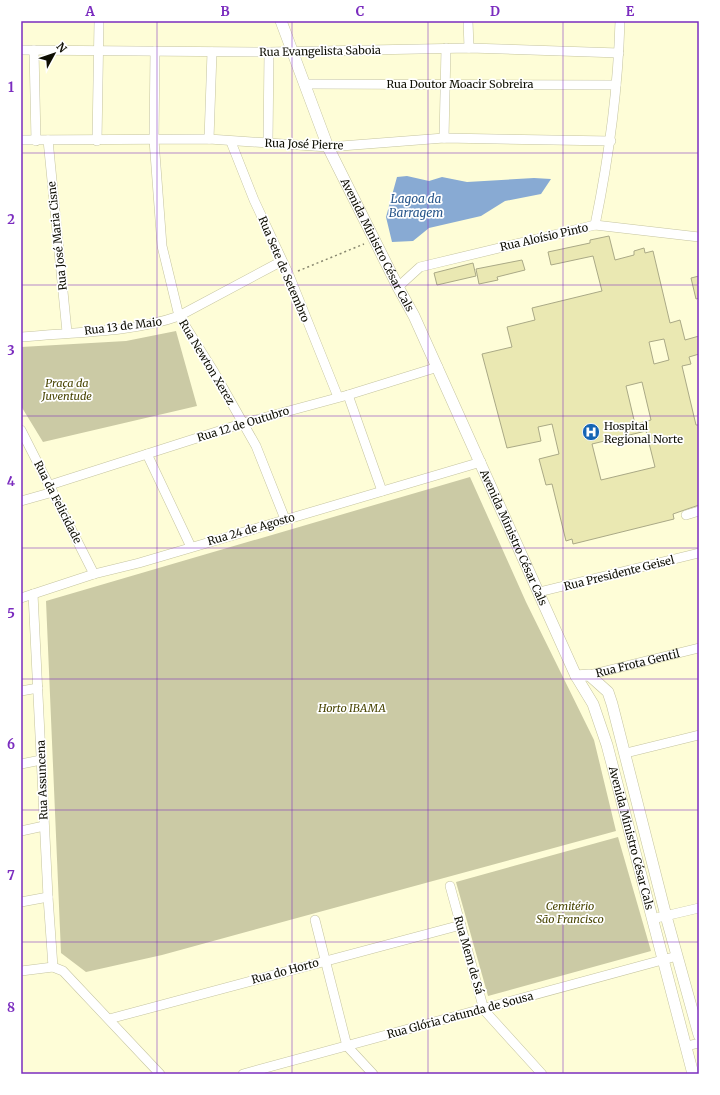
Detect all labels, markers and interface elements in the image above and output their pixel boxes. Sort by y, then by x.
text: A [84,3,95,20]
text: B [220,3,230,20]
text: C [356,3,365,20]
text: D [490,3,500,20]
text: E [626,3,635,20]
north arrow [34,34,74,74]
text: N [54,40,70,56]
street label: Rua Evangelista Saboia [259,43,381,59]
street label: Rua Doutor Moacir Sobreira [387,77,534,91]
text: 1 [8,79,14,96]
street label: Rua José Pierre [264,136,344,152]
street label: Avenida Ministro César Cals [337,175,417,314]
street label: Rua José Maria Cisne [44,180,70,291]
water label: Lagoa da Barragem [389,191,443,220]
text: 2 [7,211,15,228]
street label: Rua Sete de Setembro [255,214,313,325]
street label: Rua Aloísio Pinto [499,220,590,254]
street label: Rua 13 de Maio [83,314,163,338]
street label: Rua Newton Xerez [176,317,238,407]
text: 3 [7,342,15,359]
park label: Praça da Juventude [41,376,92,403]
street label: Rua 12 de Outubro [195,403,291,445]
place label: Hospital Regional Norte [604,419,683,446]
hospital icon: Hospital Regional Norte [581,422,601,442]
street label: Rua da Felicidade [31,458,85,546]
street label: Avenida Ministro César Cals [477,466,550,608]
text: 4 [7,473,16,490]
street label: Rua 24 de Agosto [206,510,297,548]
street label: Rua Presidente Geisel [562,552,676,594]
text: 5 [7,605,15,622]
street label: Rua Frota Gentil [594,646,681,680]
park label: Horto IBAMA [317,701,387,715]
text: 6 [7,736,15,753]
street label: Rua Assuncena [34,740,50,820]
street label: Avenida Ministro César Cals [606,764,657,911]
text: 7 [7,867,15,884]
park label: Cemitério São Francisco [536,899,604,926]
street label: Rua Mem de Sá [451,914,487,996]
street label: Rua do Horto [250,955,321,987]
street label: Rua Glória Catunda de Sousa [385,989,535,1041]
text: 8 [7,999,15,1016]

